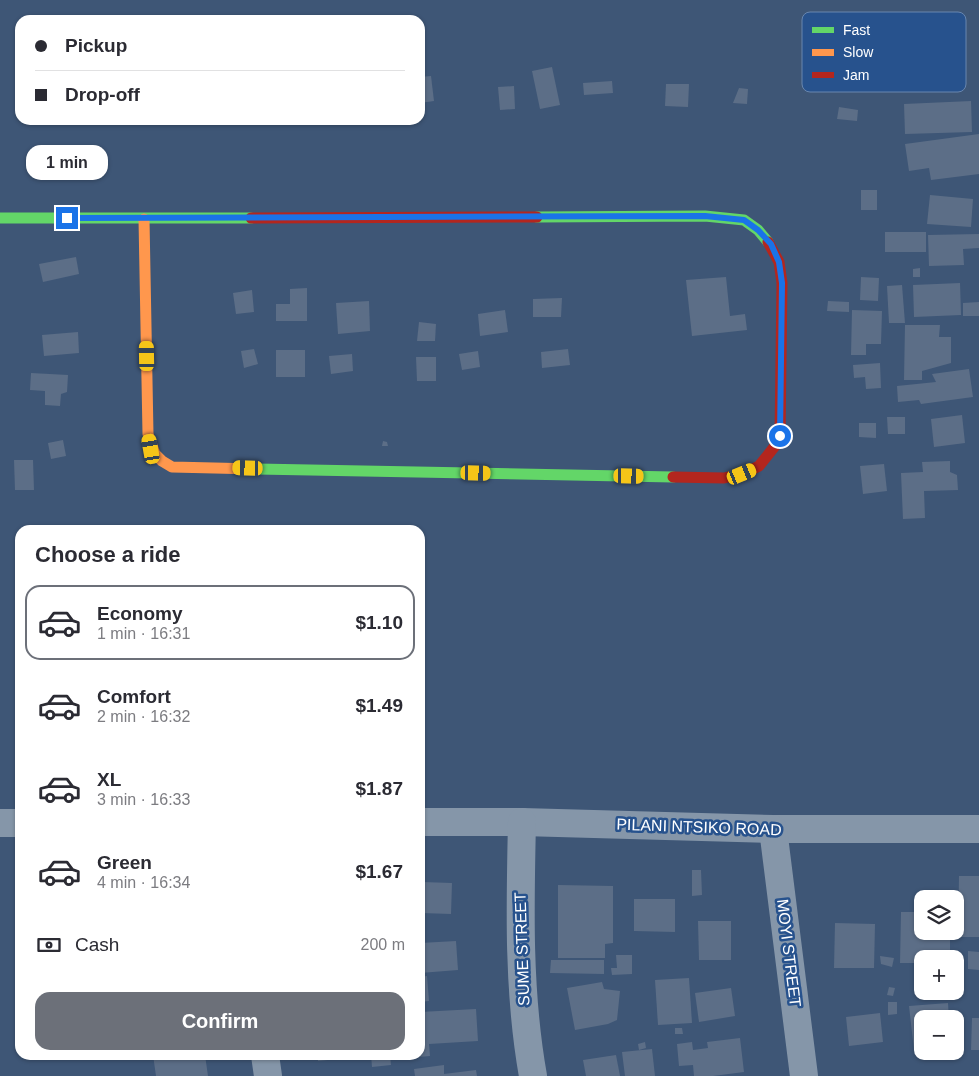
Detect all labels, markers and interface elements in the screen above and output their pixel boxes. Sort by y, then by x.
legend [802,12,966,92]
text: Fast [843,22,870,38]
text: Pickup [65,35,127,56]
text: Slow [843,44,874,60]
text: Jam [843,67,869,83]
text: Drop-off [65,84,140,105]
callout: 1 min [26,146,108,180]
text: 1 min [46,154,88,171]
route end [56,207,78,229]
car [139,341,154,371]
route start [769,425,791,447]
car [141,433,160,465]
car [232,460,263,476]
car [725,461,758,487]
car [460,465,491,481]
car [613,468,644,484]
text: Choose a ride [35,542,180,567]
icon: car [37,600,82,645]
text: Economy [97,603,183,624]
text: $1.10 [355,612,403,633]
text: 1 min · 16:31 [97,625,190,642]
icon: car [37,683,82,728]
text: Comfort [97,686,171,707]
text: $1.49 [355,695,403,716]
text: 2 min · 16:32 [97,708,190,725]
icon: car [37,766,82,811]
text: XL [97,769,121,790]
text: $1.87 [355,778,403,799]
text: 3 min · 16:33 [97,791,190,808]
street label: PILANI NTSIKO ROAD [616,816,782,838]
icon: car [37,849,82,894]
text: Green [97,852,152,873]
text: $1.67 [355,861,403,882]
text: 4 min · 16:34 [97,874,190,891]
map controls [914,890,964,1060]
button: layers [914,890,964,940]
street label: SUME STREET [512,892,532,1006]
street label: MOYI STREET [774,898,804,1008]
icon: cash [35,931,63,959]
text: Cash [75,934,119,955]
text: 200 m [361,936,405,953]
button: + [914,950,964,1000]
button: Confirm [35,992,405,1050]
button: − [914,1010,964,1060]

